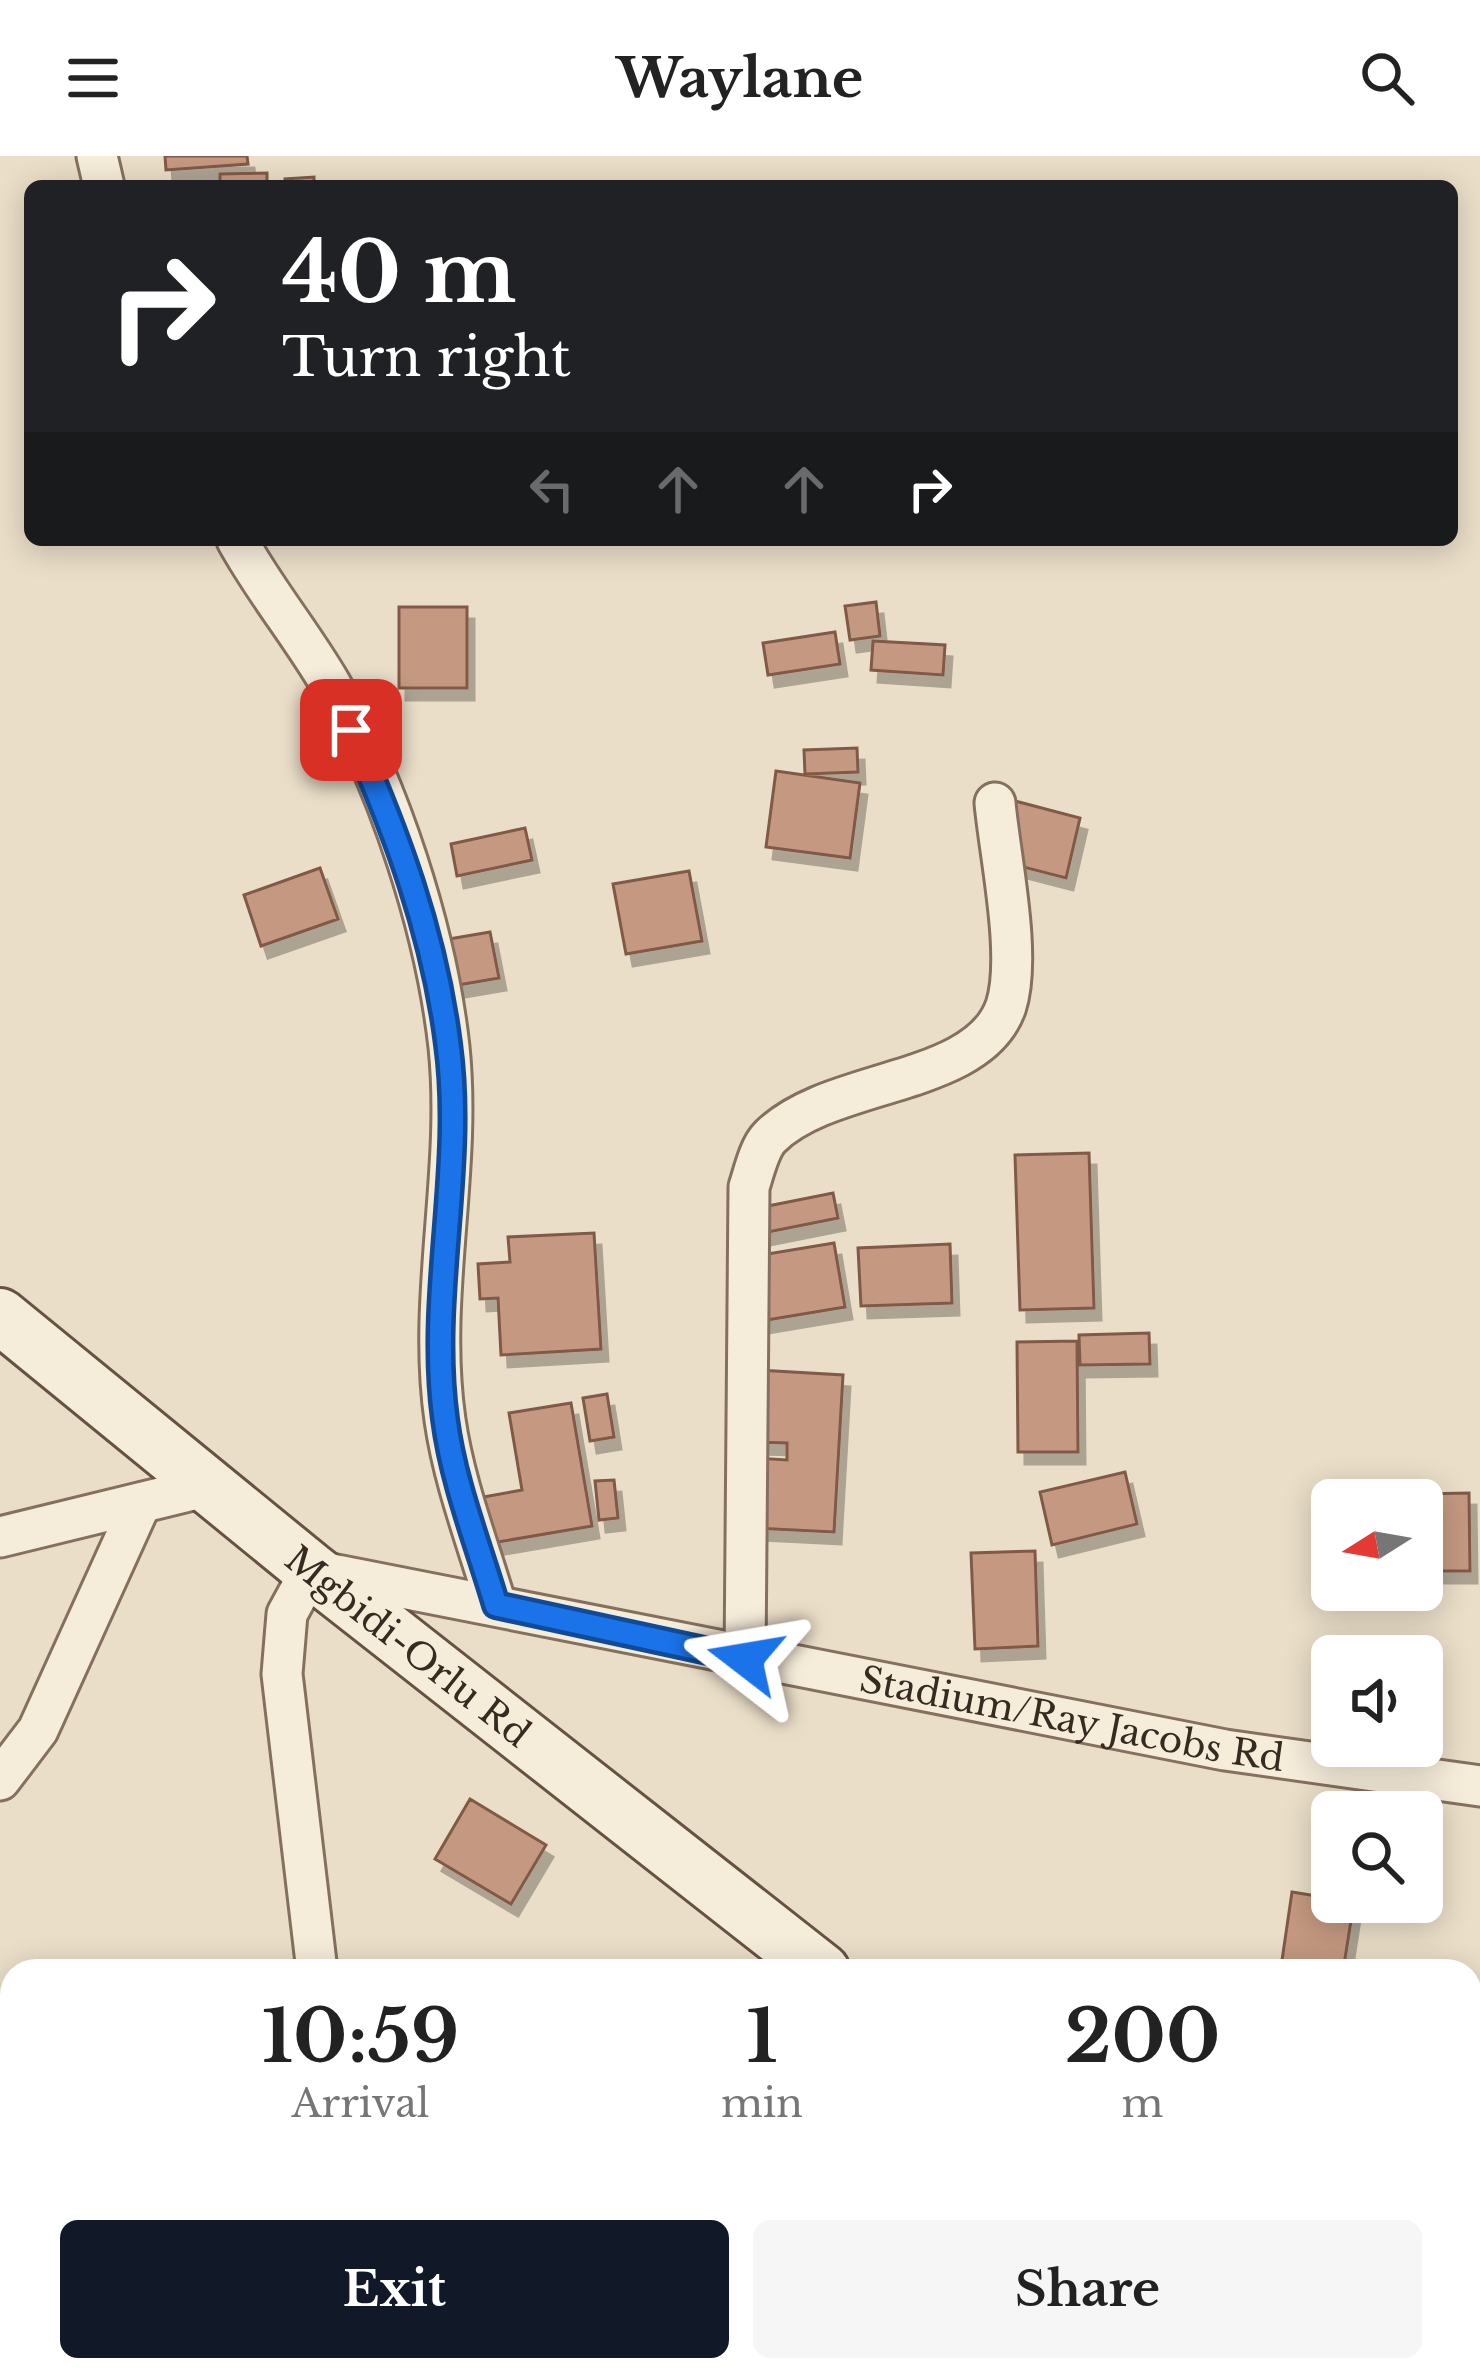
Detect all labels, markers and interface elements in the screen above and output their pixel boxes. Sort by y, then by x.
icon: menu [60,45,126,111]
text: Waylane [617,45,863,112]
icon: search [1354,45,1420,111]
text: 40 m [282,221,516,325]
icon: right [84,228,240,384]
text: Turn right [282,324,571,391]
icon: left [519,456,585,522]
icon: ahead [645,456,711,522]
icon: ahead [771,456,837,522]
icon: right [897,456,963,522]
pin [300,679,402,781]
icon: arrive [318,697,384,763]
north arrow [1311,1479,1443,1611]
map controls [1311,1479,1443,1923]
street label: Mgbidi-Orlu Rd [276,1536,539,1757]
position arrow [682,1596,808,1722]
button: sound [1311,1635,1443,1767]
street label: Stadium/Ray Jacobs Rd [856,1657,1287,1781]
button: search [1311,1791,1443,1923]
text: 10:59 [262,1992,459,2081]
text: 1 [746,1992,778,2081]
text: 200 [1065,1992,1220,2081]
text: Arrival [291,2079,430,2128]
text: min [721,2079,803,2128]
text: m [1122,2079,1163,2128]
button: Exit [60,2220,729,2358]
button: Share [753,2220,1422,2358]

